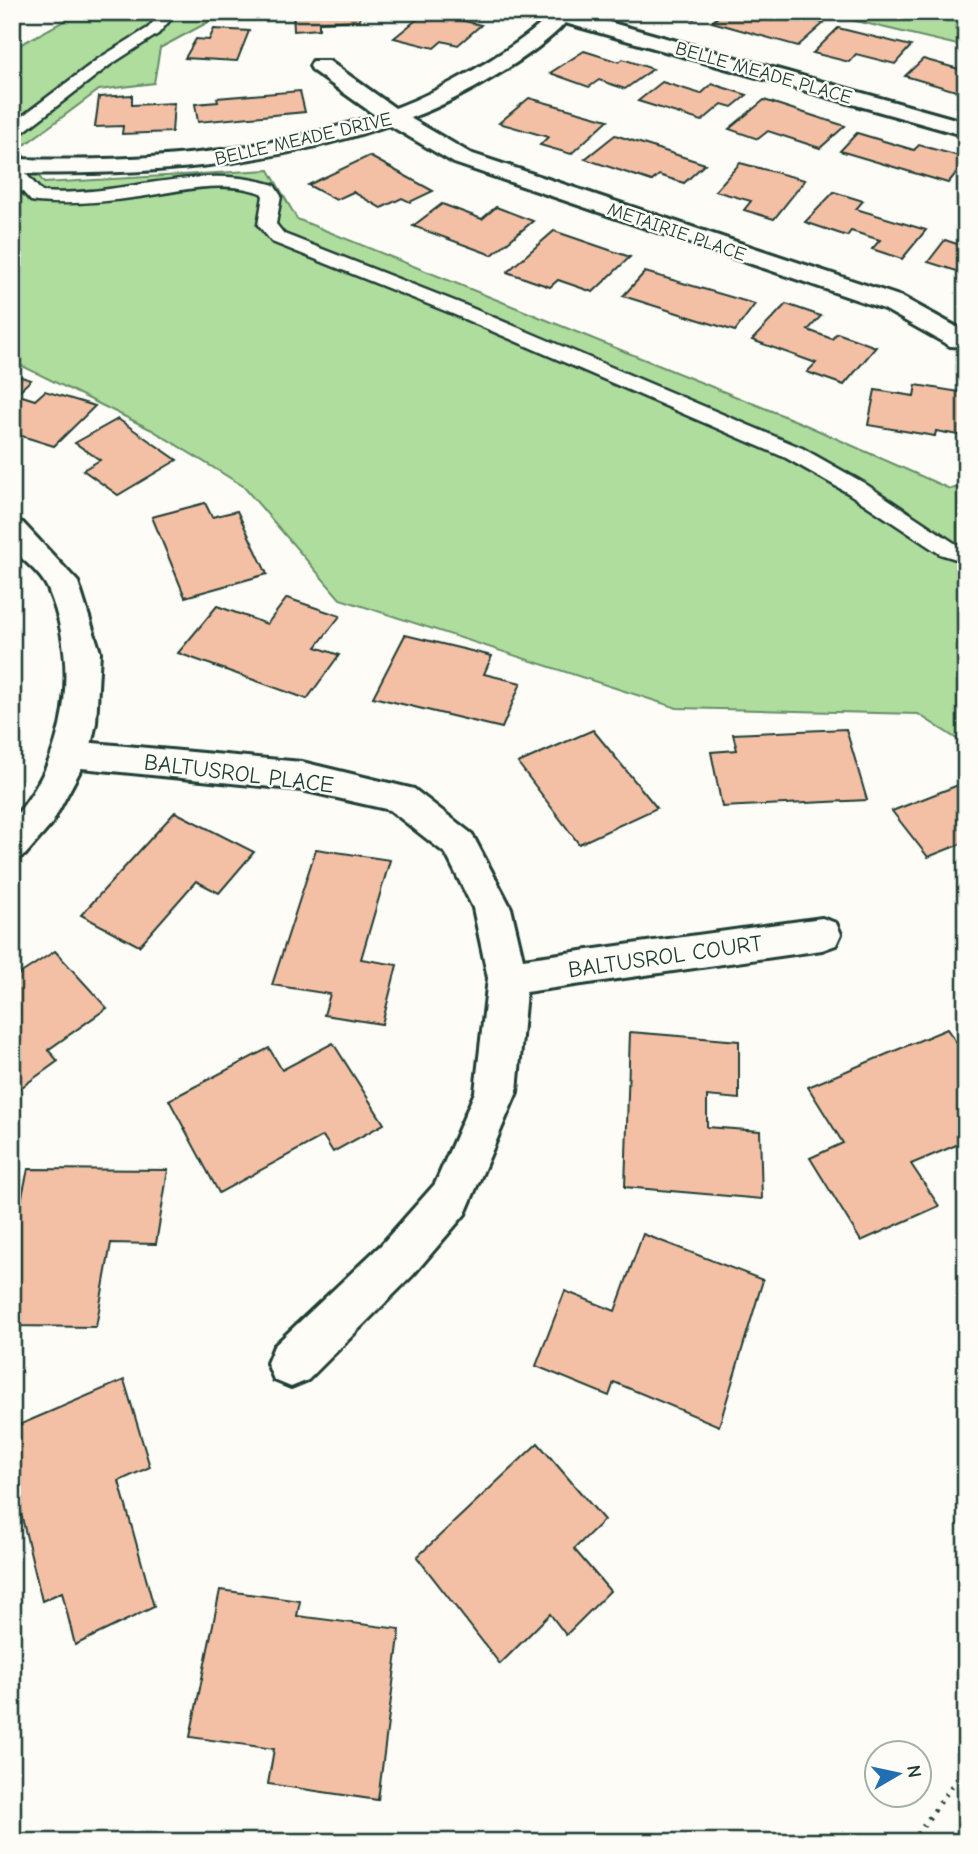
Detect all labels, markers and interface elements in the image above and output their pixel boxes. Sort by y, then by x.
street label: BELLE MEADE PLACE [673,37,854,109]
street label: BELLE MEADE DRIVE [213,108,394,170]
street label: METAIRIE PLACE [605,198,749,266]
street label: BALTUSROL PLACE [143,748,335,799]
street label: BALTUSROL COURT [566,929,764,983]
north arrow [862,1738,932,1808]
text: N [902,1764,926,1779]

